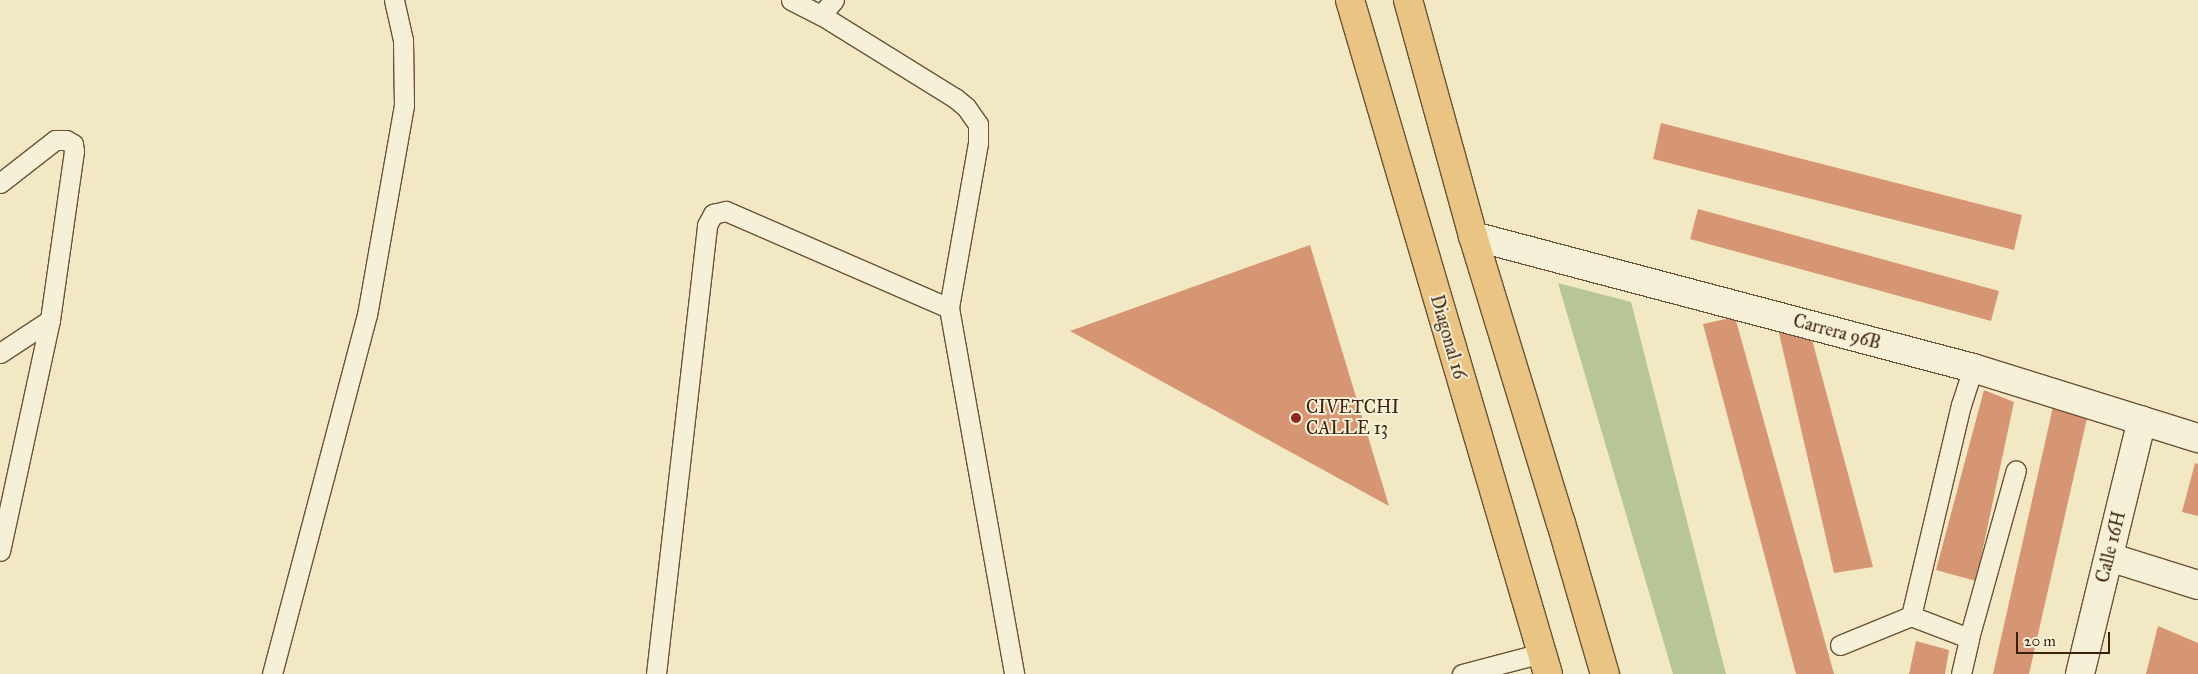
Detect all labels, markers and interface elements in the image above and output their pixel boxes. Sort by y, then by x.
street label: Diagonal 16 [1426,292,1470,382]
street label: Carrera 96B [1791,310,1883,354]
place label: CIVETCHI CALLE 13 [1306,397,1399,439]
marker: CIVETCHI CALLE 13 [1290,412,1302,424]
street label: Calle 16H [2092,509,2130,585]
scale bar [2018,622,2112,654]
text: 20 m [2024,632,2056,650]

